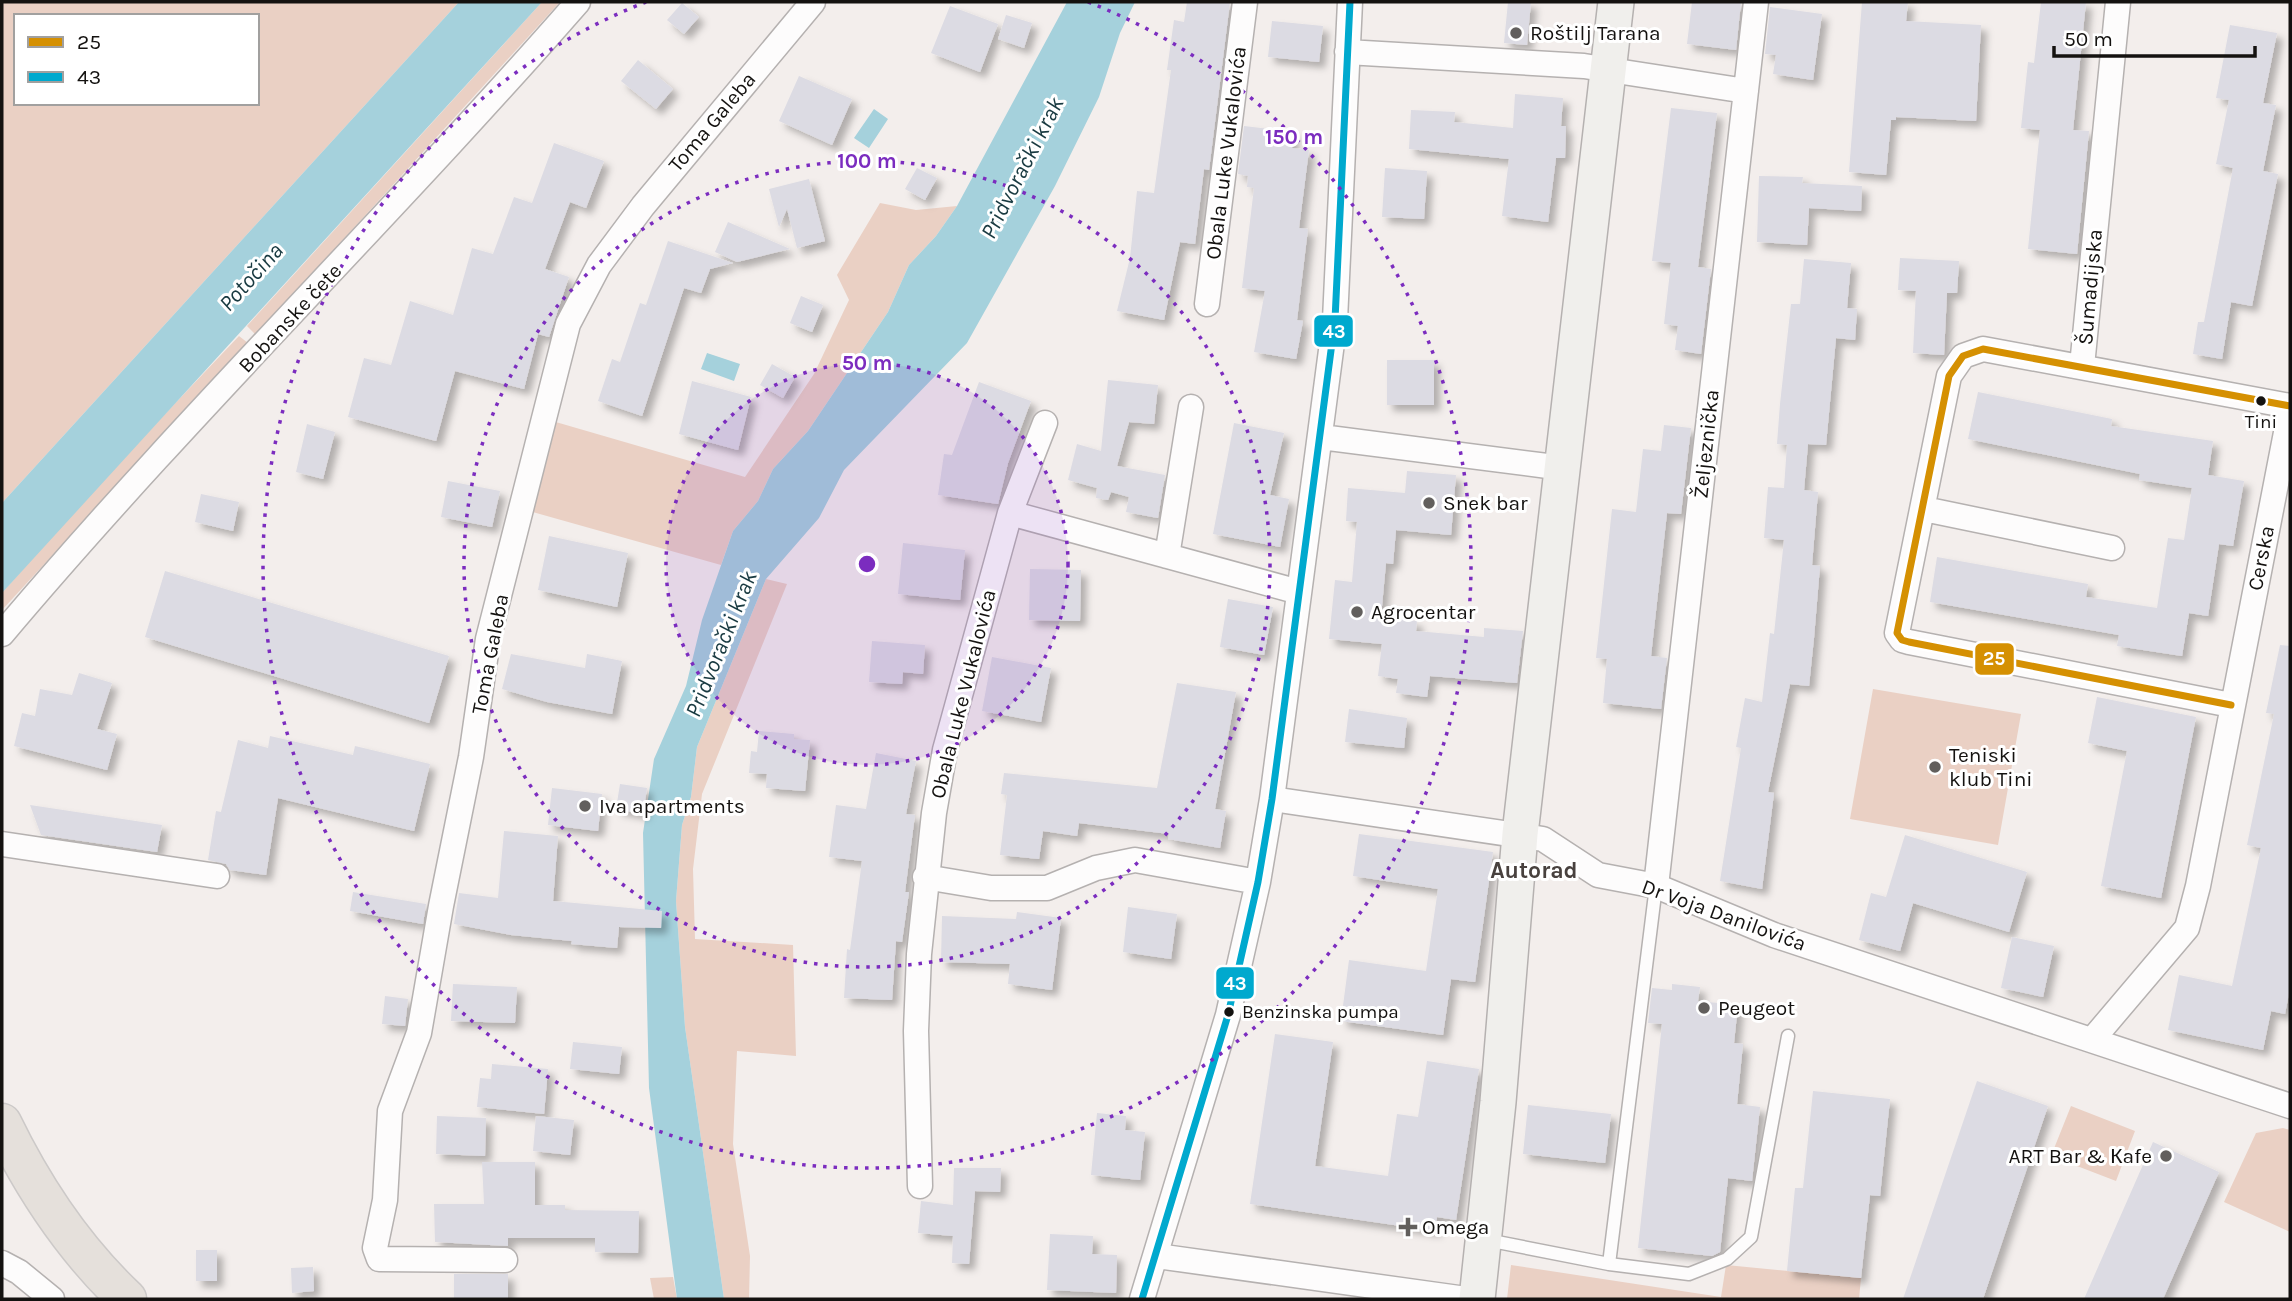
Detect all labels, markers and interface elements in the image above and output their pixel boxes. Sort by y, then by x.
legend [14,14,259,105]
scale bar [2054,14,2255,58]
place label: Roštilj Tarana [1530,21,1661,45]
marker: Roštilj Tarana [1508,25,1524,41]
text: 50 m [2064,27,2113,51]
text: 25 [77,30,101,54]
street label: Obala Luke Vukalovića [1201,45,1251,261]
text: 43 [77,65,101,89]
street label: Toma Galeba [664,67,760,177]
water label: Pridvorački krak [975,92,1069,243]
text: 150 m [1265,125,1323,149]
text: 100 m [837,149,897,173]
street label: Šumadijska [2073,228,2107,346]
water label: Potočina [213,237,289,317]
street label: Bobanske čete [233,259,347,377]
line badge: 43 [1313,314,1354,348]
text: 43 [1322,321,1346,343]
text: 50 m [842,351,892,375]
street label: Željeznička [1688,388,1724,500]
marker: Tini [2254,394,2268,408]
place label: Tini [2245,411,2277,433]
place label: Snek bar [1443,491,1528,515]
marker: Snek bar [1421,495,1437,511]
street label: Cerska [2243,523,2279,593]
centre of rings [855,552,879,576]
water label: Pridvorački krak [679,567,763,721]
street label: Obala Luke Vukalovića [925,587,1001,801]
street label: Toma Galeba [467,592,513,716]
place label: Agrocentar [1371,600,1476,624]
marker: Agrocentar [1349,604,1365,620]
line badge: 25 [1974,642,2015,676]
text: 25 [1983,648,2005,670]
place label: Teniski klub Tini [1949,743,2033,791]
marker: Teniski klub Tini [1927,759,1943,775]
place label: Iva apartments [599,794,745,818]
marker: Iva apartments [577,798,593,814]
district label: Autorad [1490,857,1578,884]
street label: Dr Voja Danilovića [1639,874,1809,956]
line badge: 43 [1215,966,1255,1000]
text: 43 [1223,973,1247,995]
place label: Peugeot [1718,996,1795,1020]
marker: Peugeot [1696,1000,1712,1016]
place label: Benzinska pumpa [1242,1001,1399,1023]
marker: Benzinska pumpa [1222,1005,1236,1019]
place label: ART Bar & Кafe [2008,1144,2152,1168]
marker: ART Bar & Кafe [2158,1148,2174,1164]
place label: Omega [1422,1215,1489,1239]
marker: Omega [1400,1219,1416,1235]

